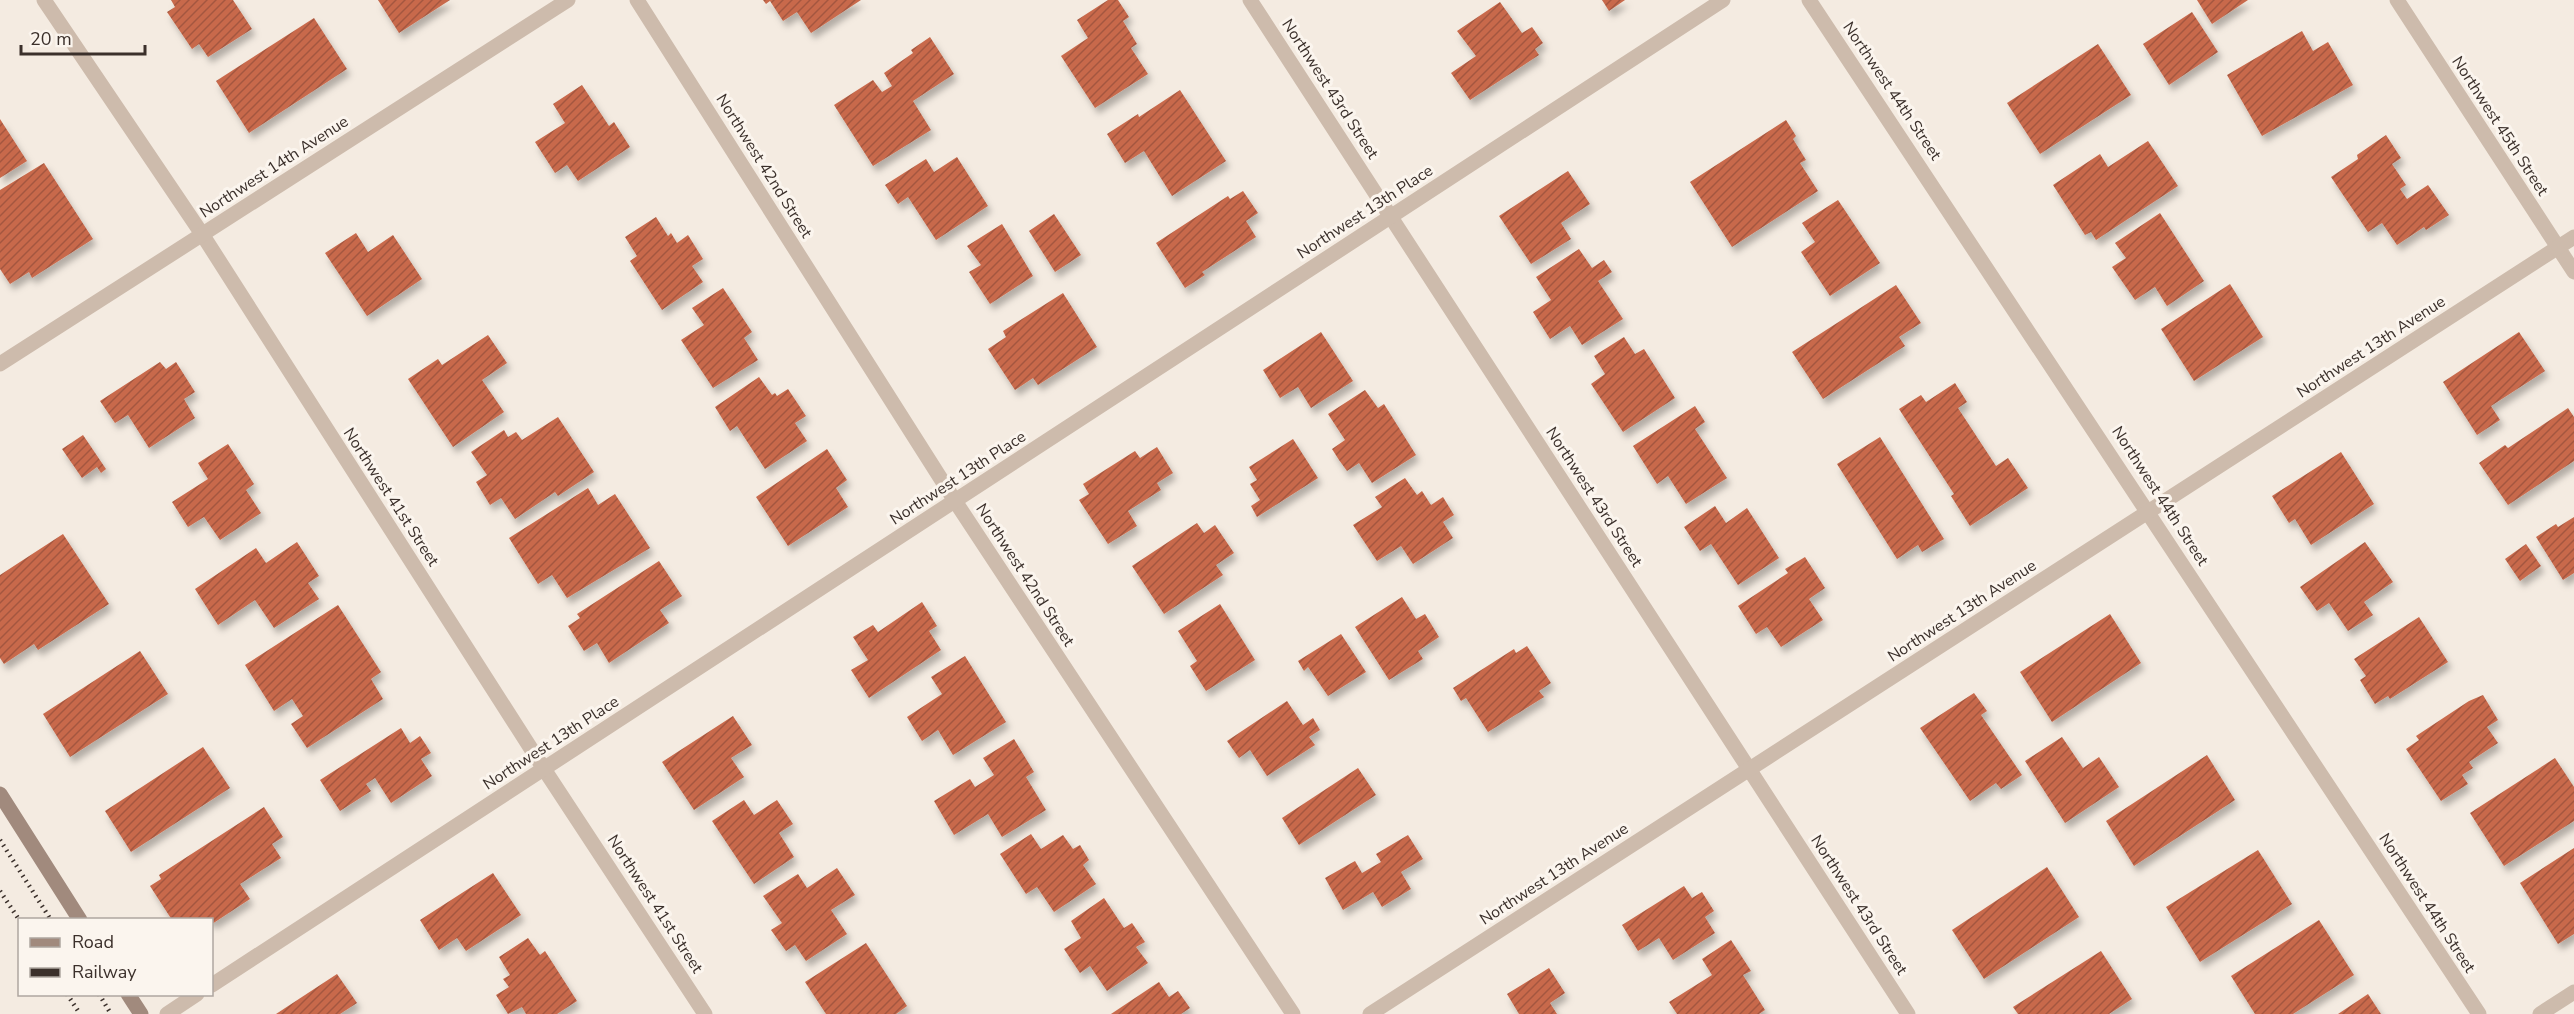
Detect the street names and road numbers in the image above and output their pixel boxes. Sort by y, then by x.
street label: Northwest 43rd Street [1276,15,1384,164]
street label: Northwest 44th Street [1837,18,1947,165]
street label: Northwest 45th Street [2447,52,2554,200]
street label: Northwest 42nd Street [711,90,818,243]
street label: Northwest 14th Avenue [195,111,353,223]
street label: Northwest 13th Place [1293,160,1437,264]
street label: Northwest 13th Avenue [2292,291,2450,403]
street label: Northwest 44th Street [2107,422,2214,570]
street label: Northwest 43rd Street [1540,423,1648,572]
street label: Northwest 41st Street [338,424,444,571]
street label: Northwest 13th Place [886,426,1030,530]
street label: Northwest 42nd Street [971,499,1080,651]
street label: Northwest 13th Avenue [1883,555,2041,667]
street label: Northwest 13th Place [479,691,623,795]
street label: Northwest 13th Avenue [1475,818,1633,930]
street label: Northwest 44th Street [2374,829,2481,977]
street label: Northwest 41st Street [602,831,708,978]
street label: Northwest 43rd Street [1805,831,1913,980]

